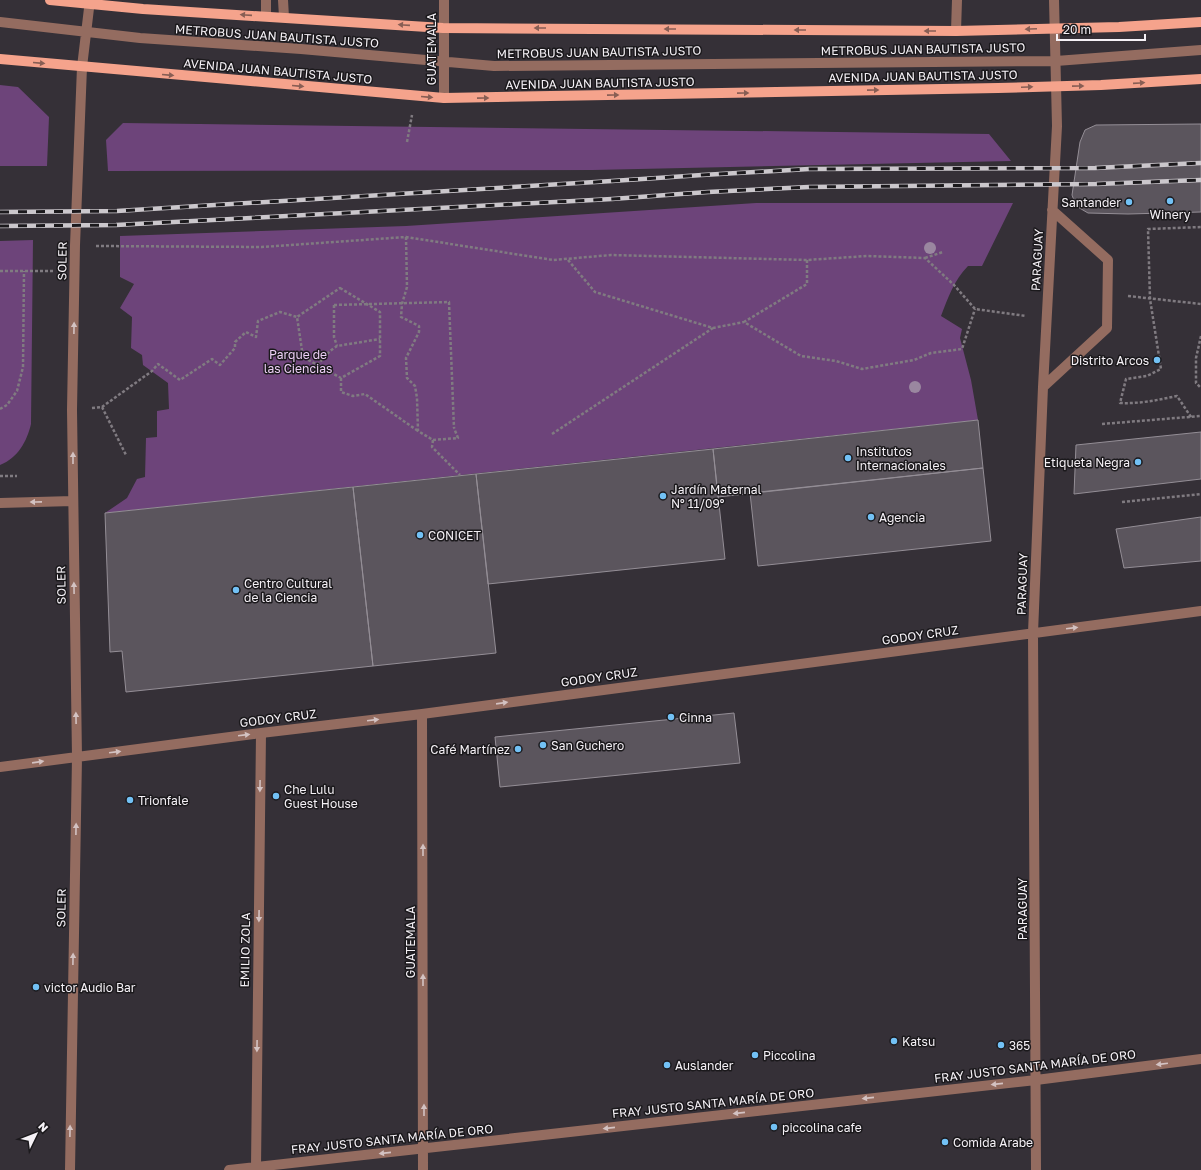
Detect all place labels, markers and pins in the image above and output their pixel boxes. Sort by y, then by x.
place label: Santander [1061,195,1121,210]
marker: Winery [1165,196,1175,206]
marker: Santander [1124,197,1134,207]
place label: Winery [1150,207,1191,222]
place label: Distrito Arcos [1071,353,1149,368]
marker: Distrito Arcos [1152,355,1162,365]
place label: Institutos Internacionales [856,444,946,473]
marker: Institutos Internacionales [843,453,853,463]
place label: Etiqueta Negra [1044,455,1130,470]
marker: Etiqueta Negra [1133,457,1143,467]
place label: Jardín Maternal Nº 11/09º [671,482,762,511]
marker: Jardín Maternal Nº 11/09º [658,491,668,501]
place label: Agencia [879,510,925,525]
marker: Agencia [866,512,876,522]
place label: CONICET [428,528,482,543]
marker: CONICET [415,530,425,540]
place label: Centro Cultural de la Ciencia [244,576,332,605]
marker: Centro Cultural de la Ciencia [231,585,241,595]
place label: Cinna [679,710,712,725]
marker: Cinna [666,712,676,722]
place label: San Guchero [551,738,624,753]
marker: San Guchero [538,740,548,750]
place label: Café Martínez [430,742,510,757]
marker: Café Martínez [513,744,523,754]
place label: Che Lulu Guest House [284,782,358,811]
marker: Che Lulu Guest House [271,791,281,801]
place label: Trionfale [138,793,188,808]
marker: Trionfale [125,795,135,805]
place label: victor Audio Bar [44,980,136,995]
marker: victor Audio Bar [31,982,41,992]
place label: Katsu [902,1034,935,1049]
marker: Katsu [889,1036,899,1046]
place label: 365 [1009,1038,1030,1053]
marker: 365 [996,1040,1006,1050]
place label: Piccolina [763,1048,816,1063]
marker: Piccolina [750,1050,760,1060]
place label: Auslander [675,1058,734,1073]
marker: Auslander [662,1060,672,1070]
place label: piccolina cafe [782,1120,862,1135]
marker: piccolina cafe [769,1122,779,1132]
place label: Comida Arabe [953,1135,1033,1150]
marker: Comida Arabe [940,1137,950,1147]

